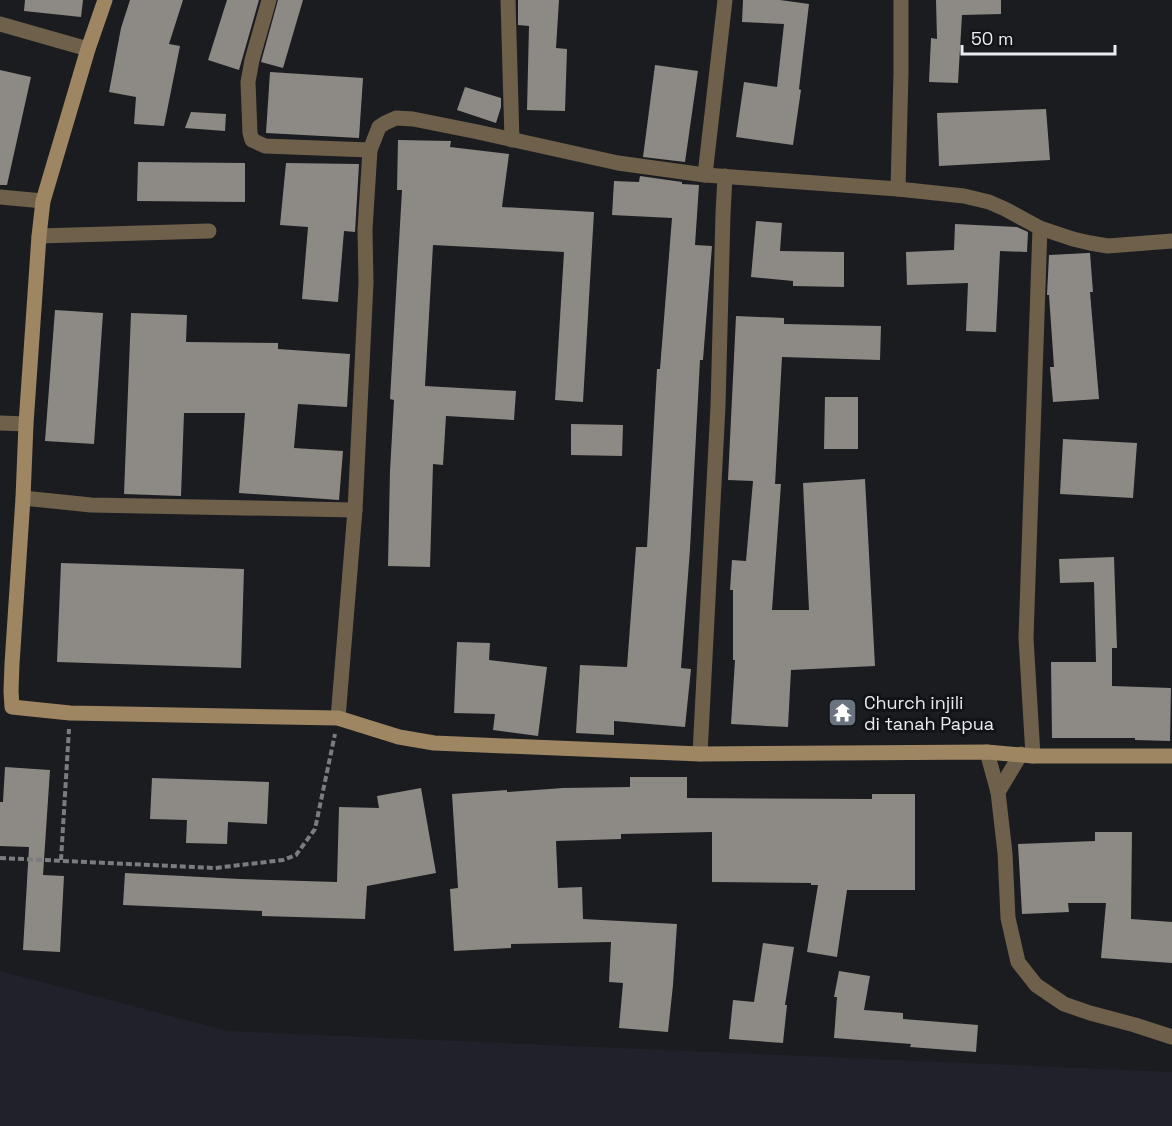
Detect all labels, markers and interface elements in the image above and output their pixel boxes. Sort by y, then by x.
scale bar [962,18,1115,56]
text: 50 m [971,27,1013,50]
place label: Church injili di tanah Papua [864,691,994,735]
temple icon: Church injili di tanah Papua [827,697,859,729]

